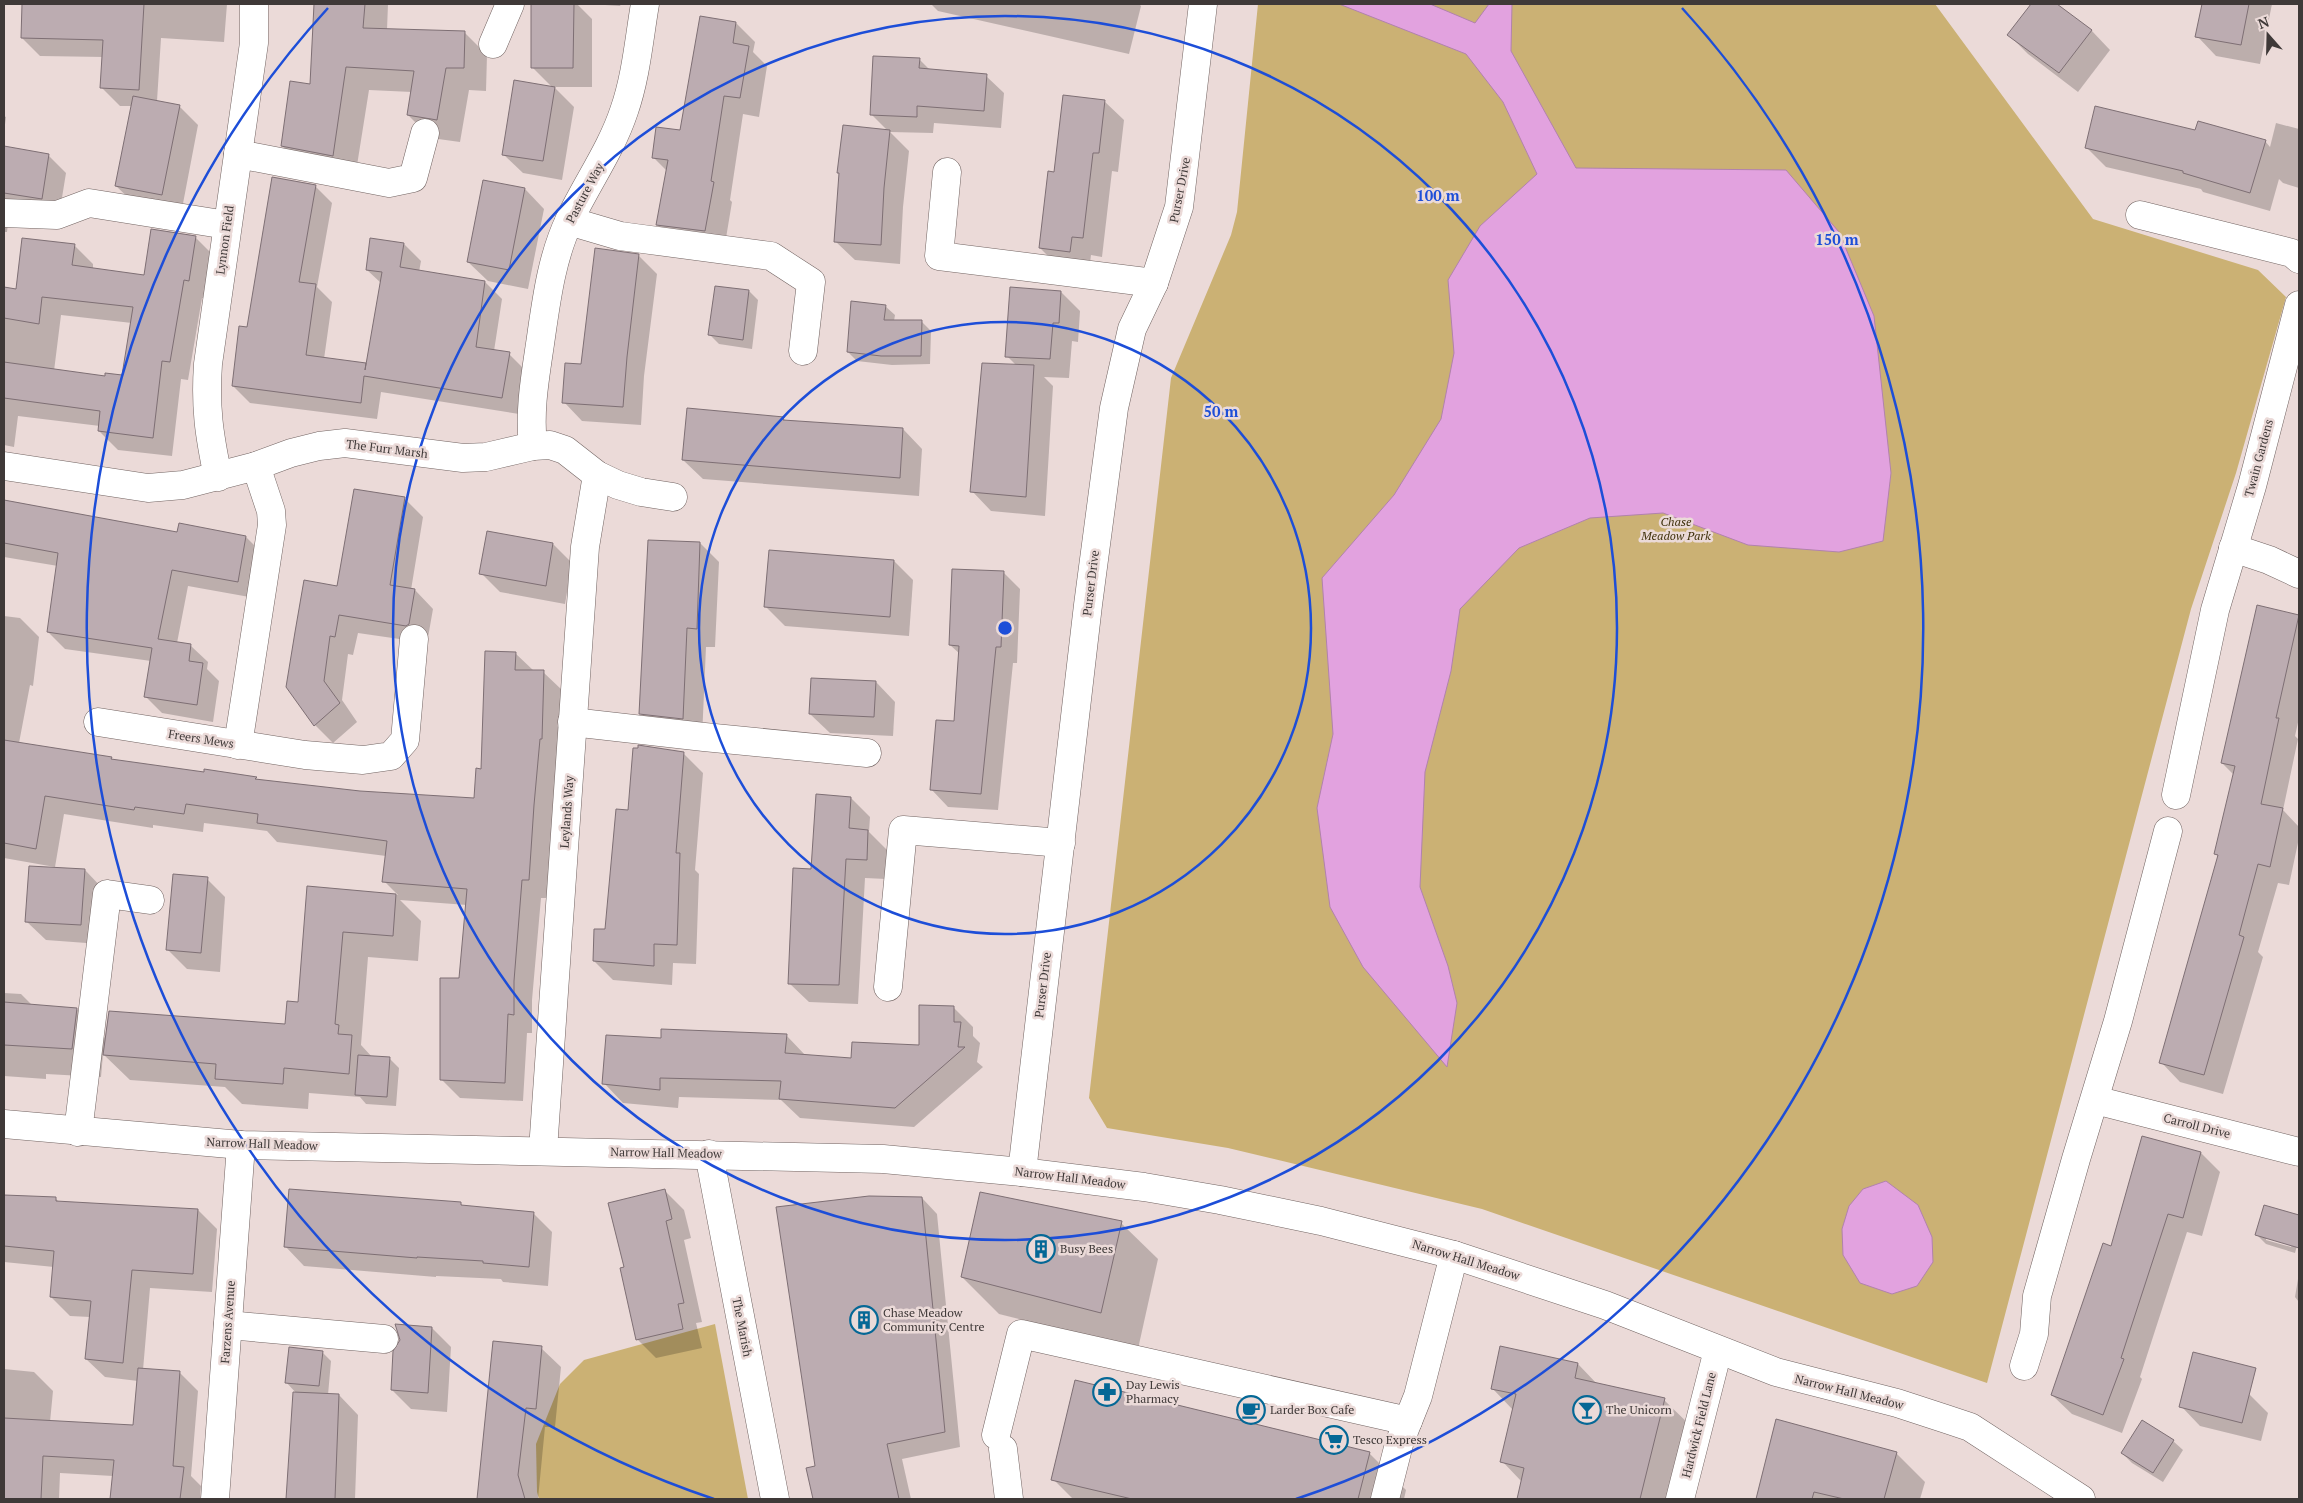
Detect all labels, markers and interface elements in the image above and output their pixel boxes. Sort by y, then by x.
north arrow [2243,10,2293,60]
text: N [2255,11,2272,33]
street label: Purser Drive [1166,156,1193,224]
street label: Pasture Way [562,159,607,225]
text: 100 m [1416,185,1460,205]
street label: Lynnon Field [212,204,237,275]
text: 150 m [1815,229,1859,249]
text: 50 m [1204,401,1239,421]
street label: Twain Gardens [2241,417,2276,498]
street label: The Furr Marsh [345,436,429,461]
park label: Chase Meadow Park [1640,514,1711,543]
street label: Purser Drive [1079,549,1102,617]
centre of rings [996,619,1014,637]
street label: Freers Mews [167,726,235,751]
street label: Leylands Way [556,774,577,849]
street label: Purser Drive [1031,951,1054,1019]
street label: Carroll Drive [2162,1110,2232,1141]
street label: Narrow Hall Meadow [206,1134,318,1153]
street label: Narrow Hall Meadow [610,1144,722,1161]
street label: Narrow Hall Meadow [1014,1163,1127,1192]
building icon: Busy Bees [1026,1234,1056,1264]
street label: Narrow Hall Meadow [1411,1236,1522,1283]
place label: Busy Bees [1060,1241,1113,1256]
street label: Farzens Avenue [217,1280,238,1364]
street label: The Marish [729,1296,756,1358]
building icon: Chase Meadow Community Centre [849,1305,879,1335]
place label: Chase Meadow Community Centre [883,1305,985,1334]
street label: Hardwick Field Lane [1678,1371,1719,1479]
street label: Narrow Hall Meadow [1793,1371,1905,1412]
pharmacy icon: Day Lewis Pharmacy [1092,1377,1122,1407]
place label: Day Lewis Pharmacy [1126,1377,1180,1406]
cafe icon: Larder Box Cafe [1236,1395,1266,1425]
bar icon: The Unicorn [1572,1395,1602,1425]
place label: Larder Box Cafe [1270,1402,1354,1417]
place label: The Unicorn [1606,1402,1672,1417]
supermarket icon: Tesco Express [1319,1425,1349,1455]
place label: Tesco Express [1353,1432,1427,1447]

